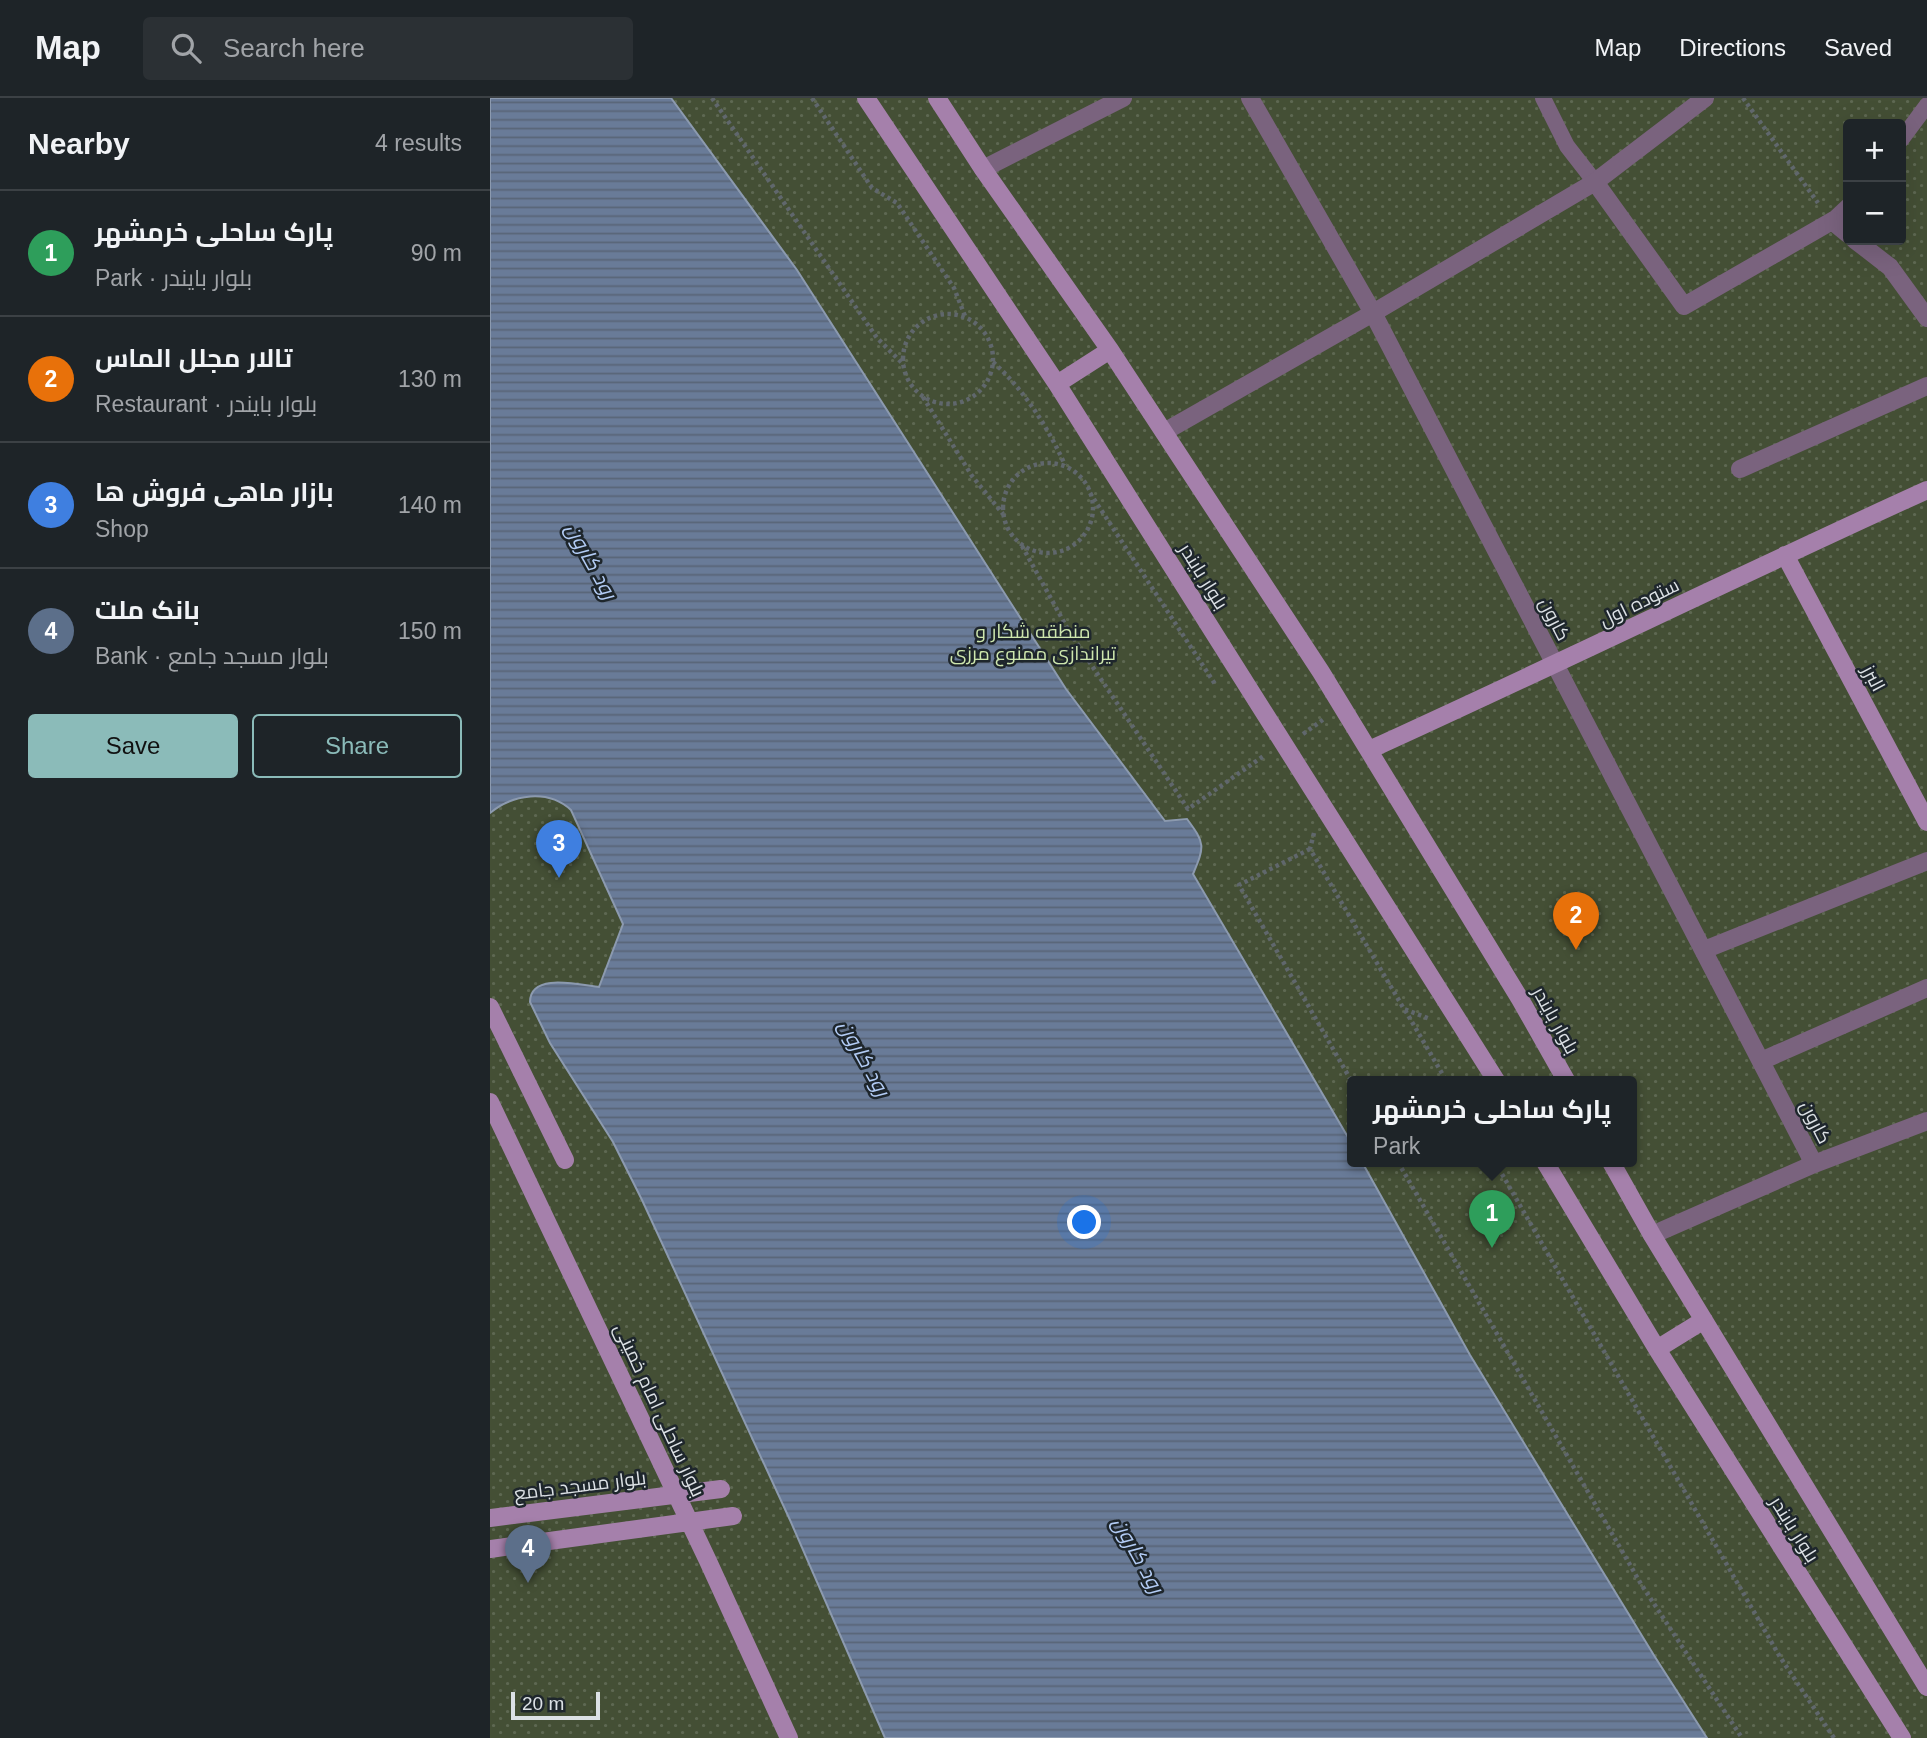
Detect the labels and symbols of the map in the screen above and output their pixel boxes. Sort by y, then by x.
water label: رود کارون [559,519,622,605]
street label: بلوار بایندر [1174,539,1232,614]
street label: ستوده اول [1596,574,1683,632]
street label: کارون [1534,594,1574,645]
park label: منطقه شکار و تیراندازی ممنوع مرزی [950,621,1116,667]
street label: البرز [1857,661,1889,695]
pin: 3 [536,820,582,878]
pin: 2 [1553,892,1599,950]
street label: بلوار بایندر [1527,982,1583,1058]
water label: رود کارون [832,1016,895,1102]
street label: کارون [1795,1097,1835,1148]
pin: 1 [1469,1190,1515,1248]
your location [1067,1205,1101,1239]
street label: بلوار ساحلی امام خمینی [607,1320,709,1501]
street label: بلوار مسجد جامع [513,1467,648,1507]
street label: بلوار بایندر [1765,1492,1823,1567]
water label: رود کارون [1106,1513,1169,1599]
pin: 4 [505,1525,551,1583]
scale bar [511,1689,600,1721]

